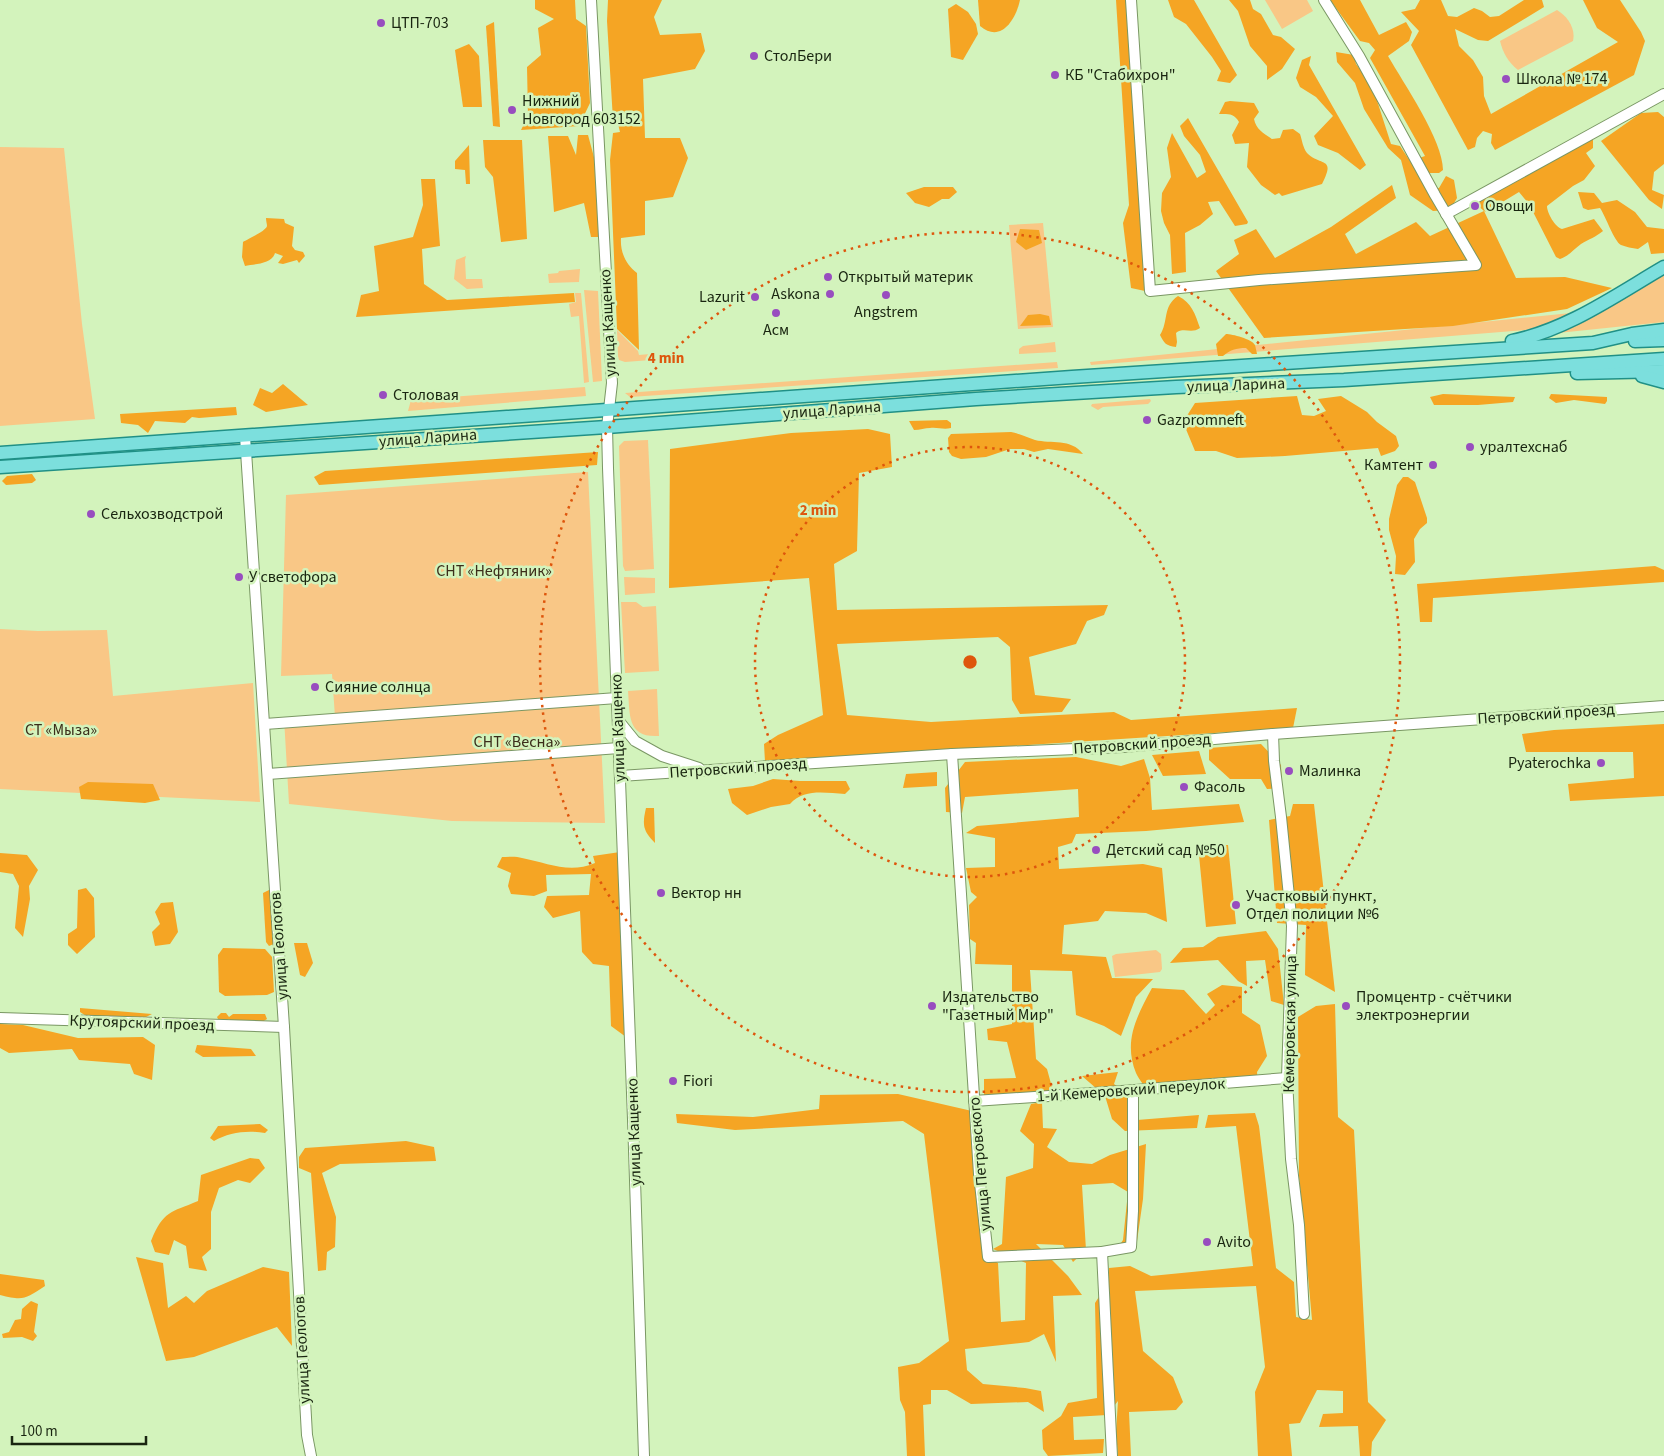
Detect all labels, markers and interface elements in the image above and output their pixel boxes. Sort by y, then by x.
place label: ЦТП-703 [391,12,449,34]
marker: ЦТП-703 [375,17,387,29]
place label: СтолБери [764,45,832,67]
marker: СтолБери [748,50,760,62]
place label: КБ "Стабихрон" [1065,64,1176,86]
place label: Школа № 174 [1516,68,1607,90]
marker: КБ "Стабихрон" [1049,69,1061,81]
marker: Школа № 174 [1500,73,1512,85]
place label: Нижний Новгород 603152 [522,90,641,130]
marker: Нижний Новгород 603152 [506,104,518,116]
place label: Овощи [1485,195,1534,217]
marker: Овощи [1469,200,1481,212]
place label: Открытый материк [838,266,973,288]
street label: улица Кащенко [594,269,622,377]
marker: Открытый материк [822,271,834,283]
place label: Askona [771,283,820,305]
place label: Lazurit [699,286,746,308]
marker: Askona [824,288,836,300]
marker: Angstrem [880,289,892,301]
marker: Lazurit [749,291,761,303]
place label: Angstrem [854,301,918,323]
marker: Асм [770,307,782,319]
place label: Асм [763,319,789,341]
text: 4 min [648,348,684,369]
street label: улица Ларина [1187,372,1285,398]
place label: Столовая [393,384,459,406]
marker: Столовая [377,389,389,401]
street label: улица Ларина [782,396,882,424]
place label: Gazpromneft [1157,409,1245,431]
marker: Gazpromneft [1141,414,1153,426]
street label: улица Ларина [378,424,478,452]
place label: уралтехснаб [1480,436,1568,458]
marker: уралтехснаб [1464,441,1476,453]
place label: Камтент [1364,454,1423,476]
marker: Камтент [1427,459,1439,471]
text: 2 min [800,500,836,521]
place label: Сельхозводстрой [101,503,223,525]
marker: Сельхозводстрой [85,508,97,520]
park label: СНТ «Нефтяник» [436,560,552,582]
place label: У светофора [249,566,337,588]
marker: У светофора [233,571,245,583]
centre of rings [961,653,979,671]
street label: улица Кащенко [605,674,631,782]
place label: Сияние солнца [325,676,431,698]
marker: Сияние солнца [309,681,321,693]
street label: Петровский проезд [1477,698,1616,730]
park label: СТ «Мыза» [25,719,97,741]
street label: Петровский проезд [1073,728,1212,760]
park label: СНТ «Весна» [474,731,561,753]
street label: Петровский проезд [669,752,808,784]
place label: Pyaterochka [1508,752,1591,774]
marker: Pyaterochka [1595,757,1607,769]
place label: Малинка [1299,760,1361,782]
marker: Малинка [1283,765,1295,777]
place label: Фасоль [1194,776,1246,798]
marker: Фасоль [1178,781,1190,793]
place label: Детский сад №50 [1106,839,1225,861]
marker: Детский сад №50 [1090,844,1102,856]
place label: Вектор нн [671,882,742,904]
place label: Участковый пункт, Отдел полиции №6 [1246,885,1379,925]
marker: Вектор нн [655,887,667,899]
street label: улица Геологов [264,891,294,1001]
marker: Участковый пункт, Отдел полиции №6 [1230,899,1242,911]
street label: Кемеровская улица [1278,955,1302,1093]
place label: Издательство "Газетный Мир" [942,986,1054,1026]
place label: Промцентр - счётчики электроэнергии [1356,986,1512,1026]
marker: Издательство "Газетный Мир" [926,1000,938,1012]
marker: Промцентр - счётчики электроэнергии [1340,1000,1352,1012]
street label: Крутоярский проезд [69,1009,215,1037]
place label: Fiori [683,1070,713,1092]
street label: 1-й Кемеровский переулок [1036,1072,1226,1108]
marker: Fiori [667,1075,679,1087]
street label: улица Кащенко [621,1078,647,1186]
street label: улица Петровского [963,1096,997,1232]
place label: Avito [1217,1231,1251,1253]
marker: Avito [1201,1236,1213,1248]
street label: улица Геологов [288,1296,316,1404]
scale bar [12,1414,146,1446]
text: 100 m [20,1421,58,1442]

